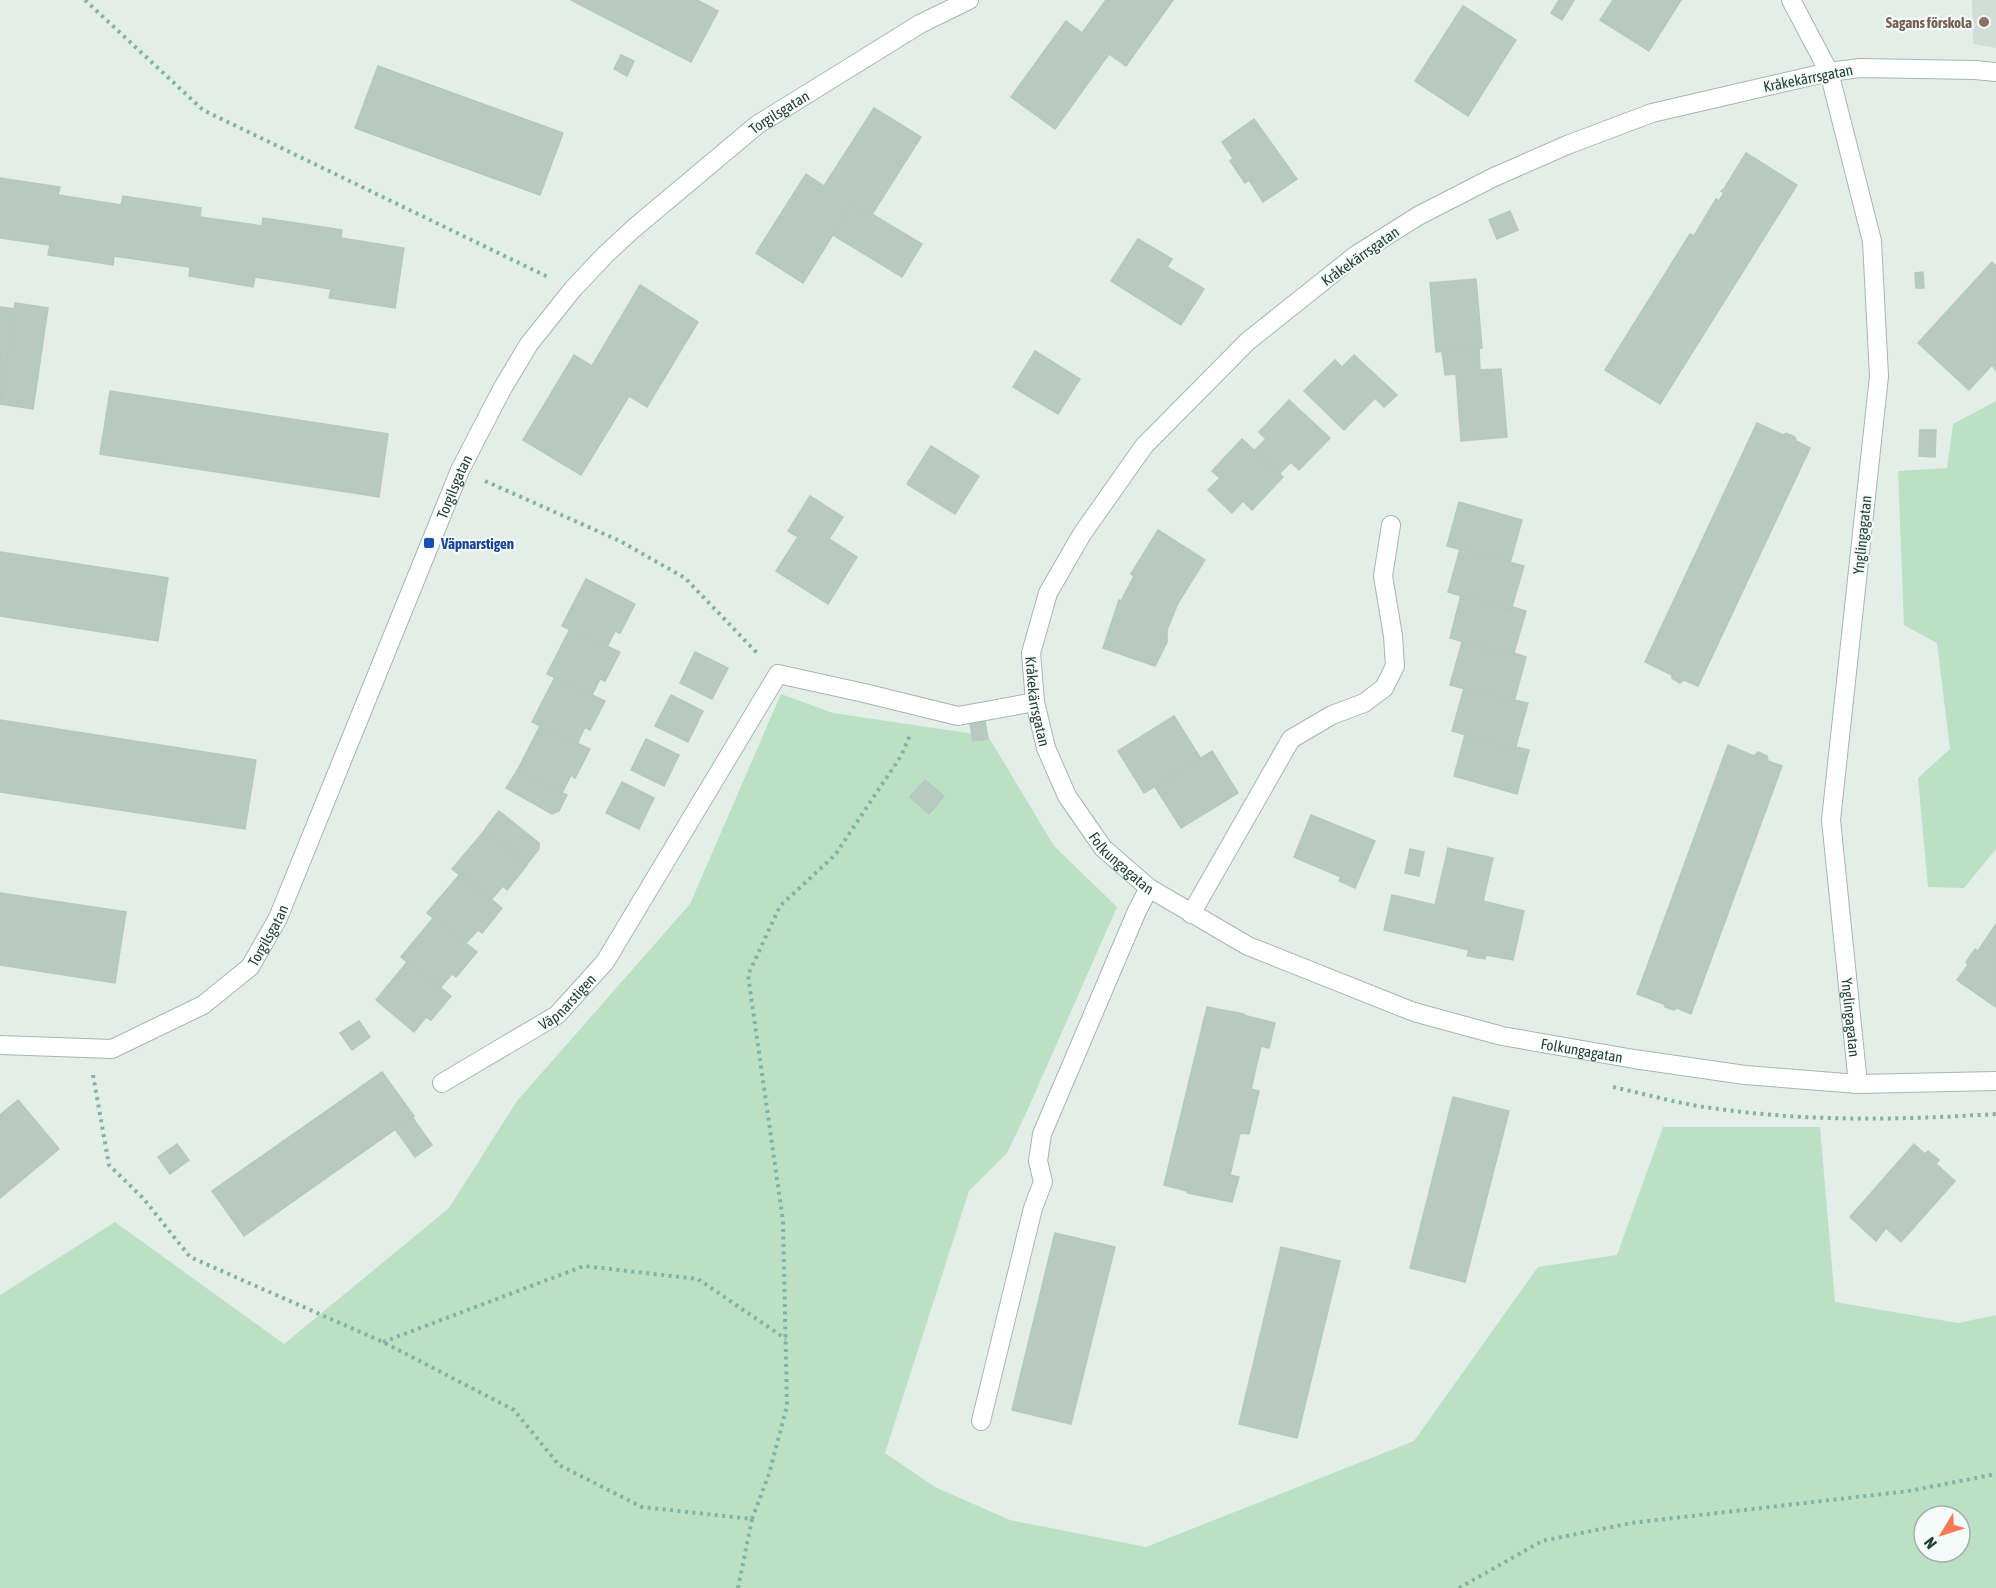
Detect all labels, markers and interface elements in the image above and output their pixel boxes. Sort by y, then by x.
place label: Sagans förskola [1886,14,1972,31]
marker: Sagans förskola [1977,15,1991,29]
street label: Kråkekärrsgatan [1762,61,1854,95]
street label: Torgilsgatan [745,87,812,137]
street label: Kråkekärrsgatan [1318,223,1402,289]
street label: Torgilsgatan [433,452,475,521]
street label: Ynglingagatan [1849,495,1875,575]
place label: Väpnarstigen [440,535,514,552]
marker: Väpnarstigen [422,536,436,550]
street label: Kråkekärrsgatan [1023,656,1054,748]
street label: Folkungagatan [1086,829,1157,897]
street label: Torgilsgatan [244,902,291,969]
street label: Väpnarstigen [535,970,599,1033]
street label: Ynglingagatan [1839,977,1864,1058]
street label: Folkungagatan [1540,1034,1624,1065]
north arrow [1912,1504,1972,1564]
text: N [1920,1534,1940,1553]

